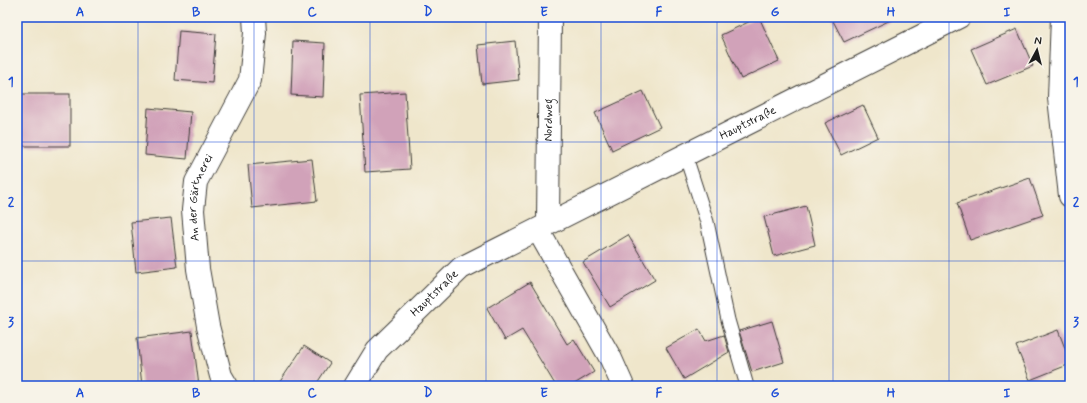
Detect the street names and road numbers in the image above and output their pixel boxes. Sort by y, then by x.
street label: Nordweg [541,98,558,142]
street label: Hauptstraße [717,102,779,144]
street label: An der Gärtnerei [185,151,217,242]
street label: Hauptstraße [407,266,462,321]

